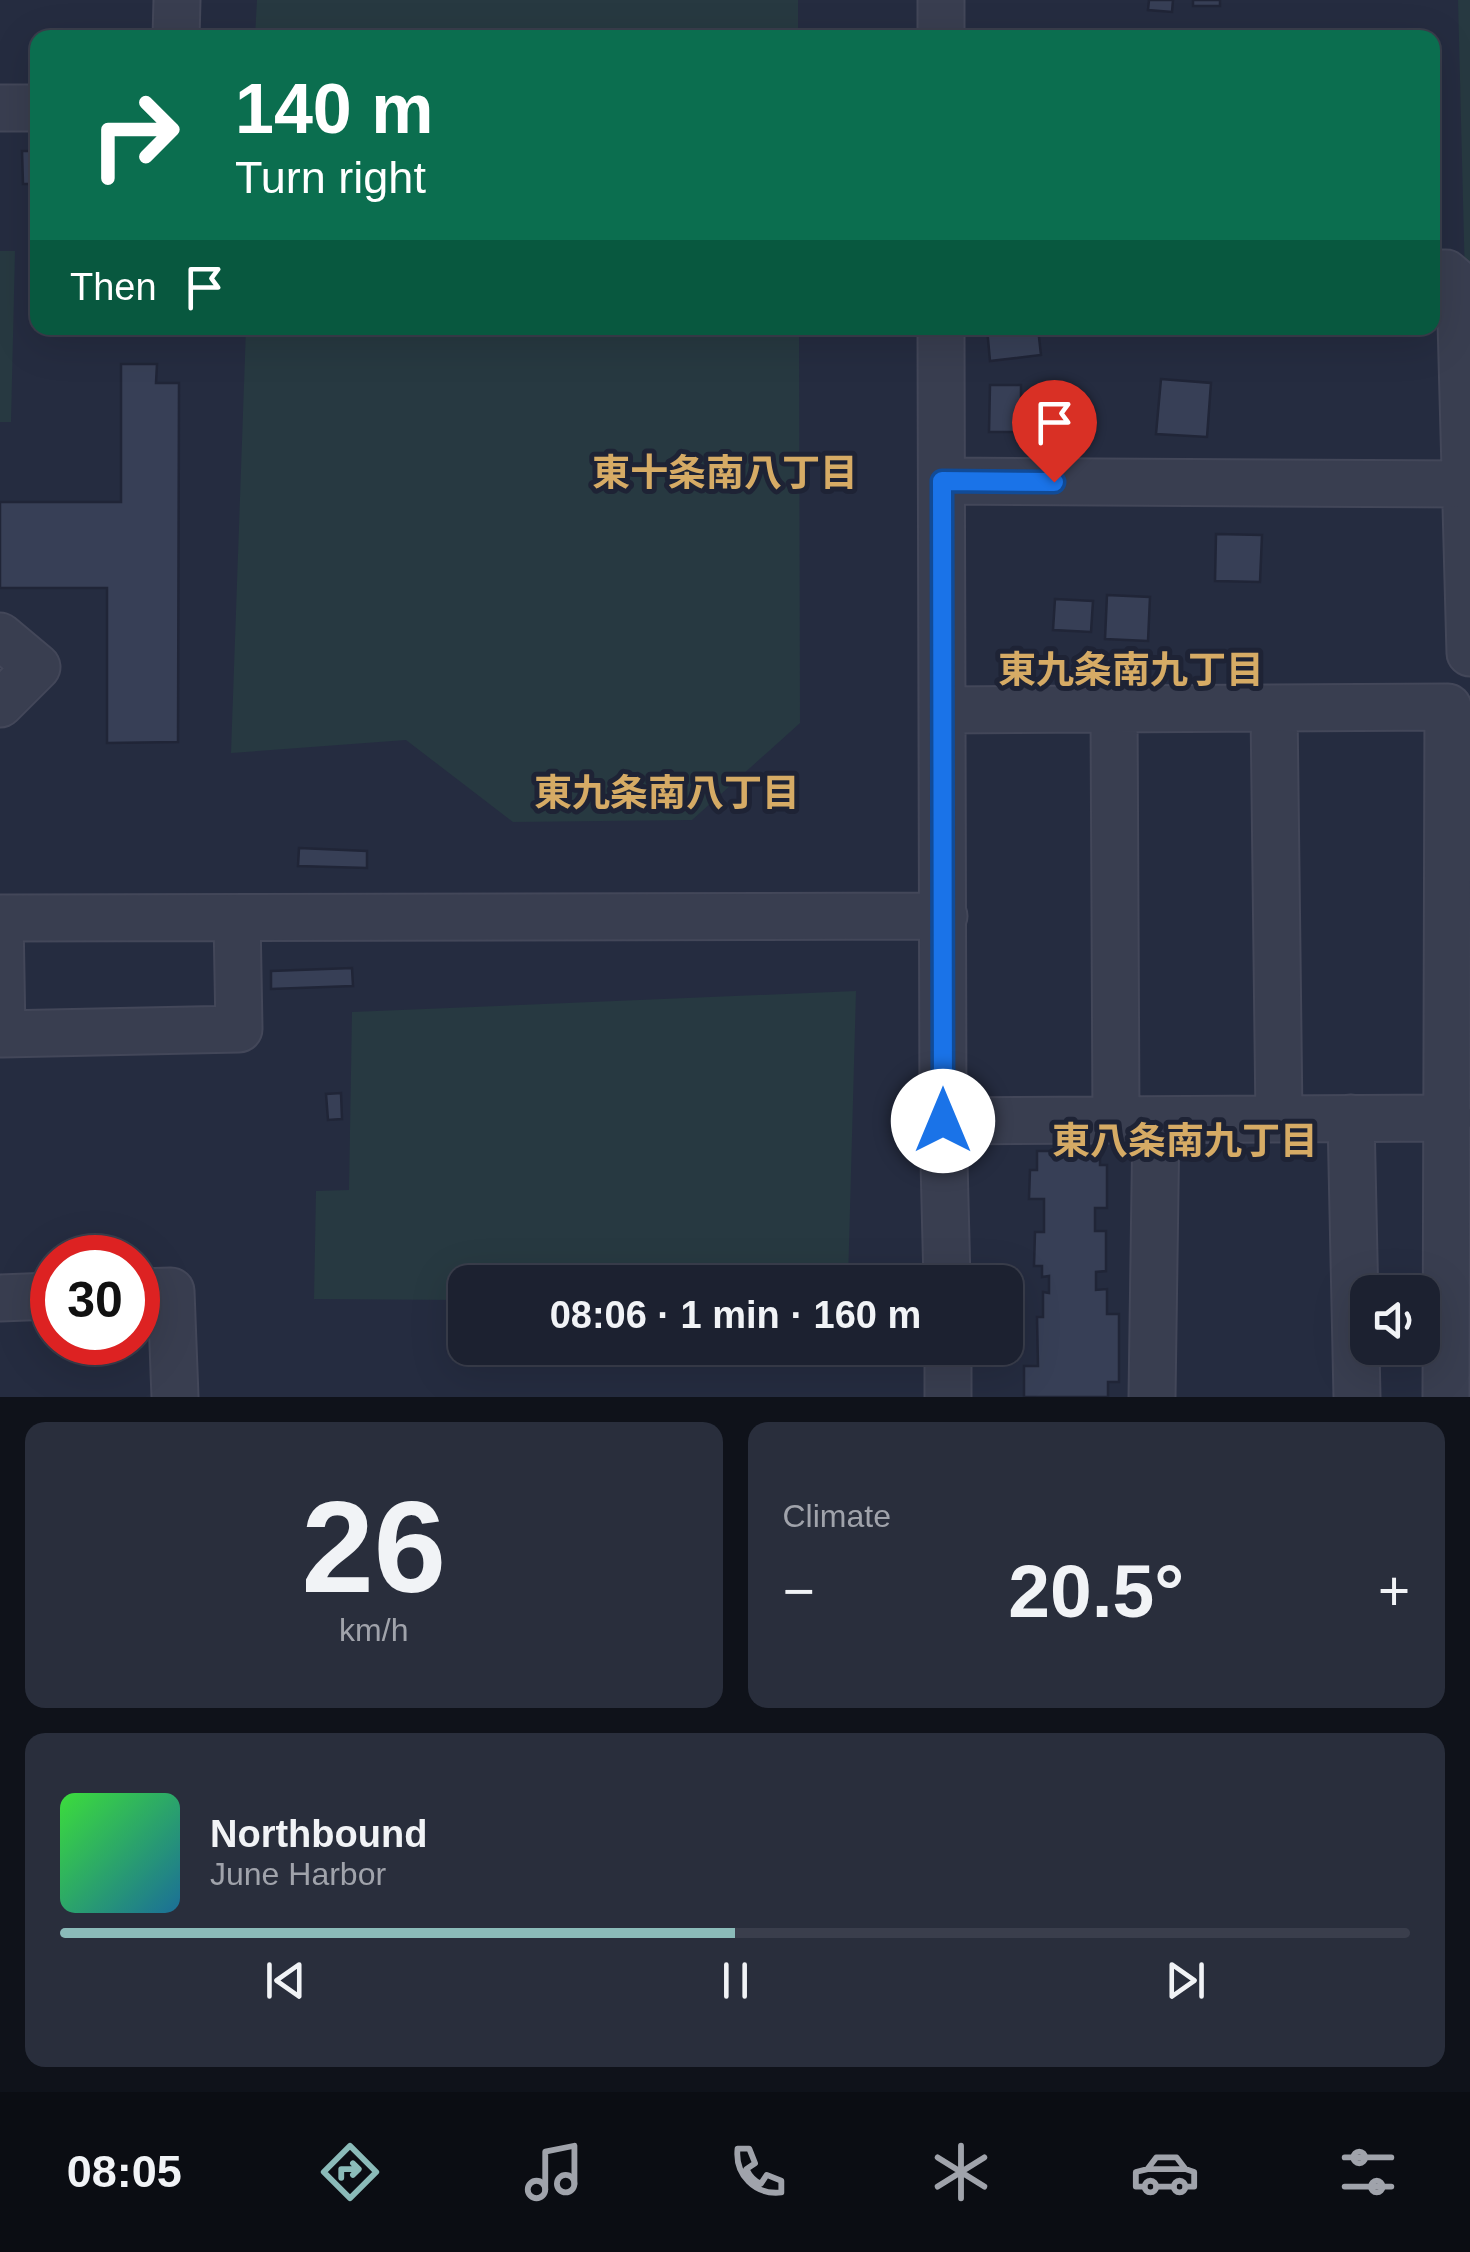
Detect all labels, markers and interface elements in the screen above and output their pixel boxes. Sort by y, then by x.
icon: right [70,70,200,200]
text: 140 m [235,70,433,148]
text: Turn right [235,152,426,203]
icon: arrive [177,260,232,315]
text: Then [70,266,157,308]
pin [1012,380,1097,483]
icon: arrive [1027,395,1082,450]
district label: 東十条南八丁目 [592,452,858,494]
district label: 東九条南九丁目 [998,649,1264,691]
district label: 東九条南八丁目 [534,772,800,814]
position arrow [891,1069,995,1173]
district label: 東八条南九丁目 [1052,1120,1318,1162]
speed limit sign: 30 [30,1235,160,1365]
map controls [1350,1275,1440,1365]
button: sound [1350,1275,1440,1365]
text: 08:06 · 1 min · 160 m [550,1294,921,1336]
text: 26 [301,1474,446,1620]
text: Climate [783,1498,891,1534]
text: 20.5° [1008,1549,1184,1633]
text: − [783,1560,815,1622]
text: + [1378,1560,1410,1622]
text: km/h [339,1612,408,1648]
text: Northbound [210,1813,427,1855]
text: June Harbor [210,1856,386,1892]
icon: previous [258,1953,313,2008]
icon: pause [708,1953,763,2008]
icon: next [1158,1953,1213,2008]
icon: directions [315,2137,385,2207]
icon: music [519,2137,589,2207]
icon: phone [723,2137,793,2207]
icon: climate [926,2137,996,2207]
icon: car [1130,2137,1200,2207]
icon: filters [1333,2137,1403,2207]
text: 08:05 [67,2146,182,2197]

